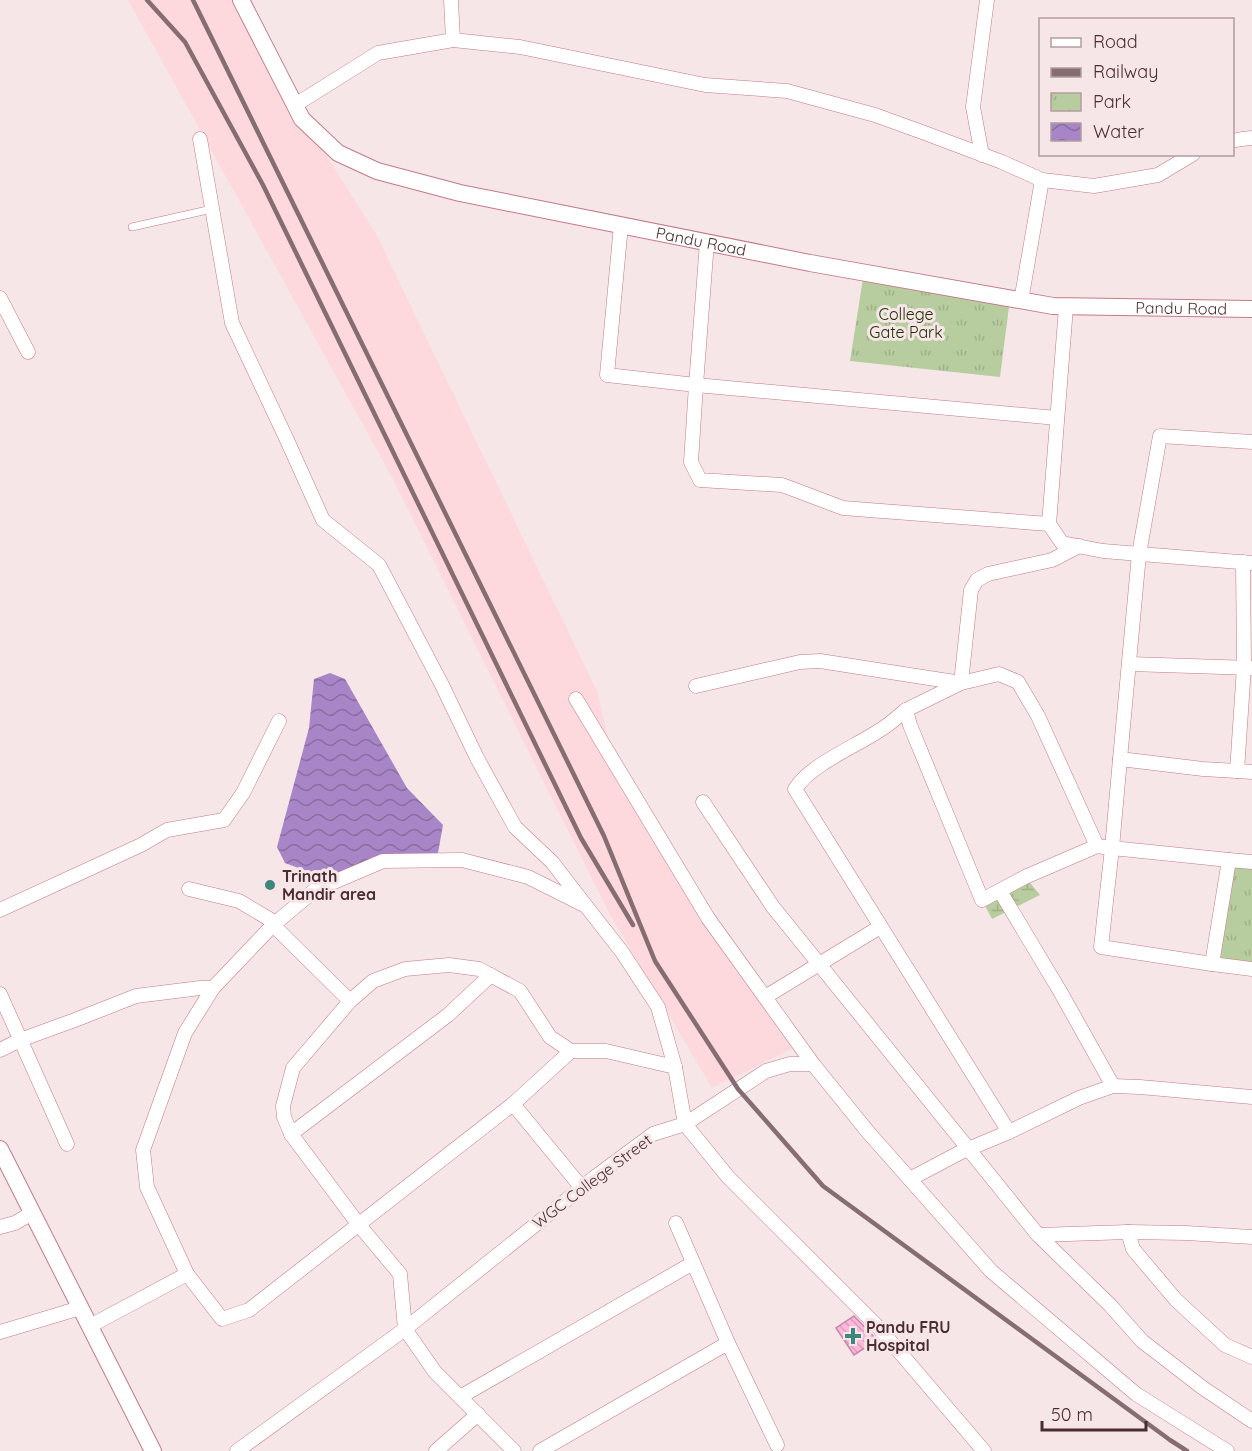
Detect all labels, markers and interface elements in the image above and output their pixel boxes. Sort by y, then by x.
legend [1039,18,1234,156]
text: Road [1093,30,1138,53]
text: Railway [1093,60,1159,83]
text: Park [1093,90,1131,113]
text: Water [1093,120,1144,143]
street label: Pandu Road [654,222,748,260]
street label: Pandu Road [1135,297,1227,319]
park label: College Gate Park [869,304,943,342]
place label: Trinath Mandir area [282,866,376,904]
marker: Trinath Mandir area [263,878,277,892]
street label: WGC College Street [528,1130,656,1232]
place label: Pandu FRU Hospital [866,1317,951,1355]
marker: Pandu FRU Hospital [844,1327,862,1345]
scale bar [1042,1394,1146,1432]
text: 50 m [1051,1403,1093,1426]

